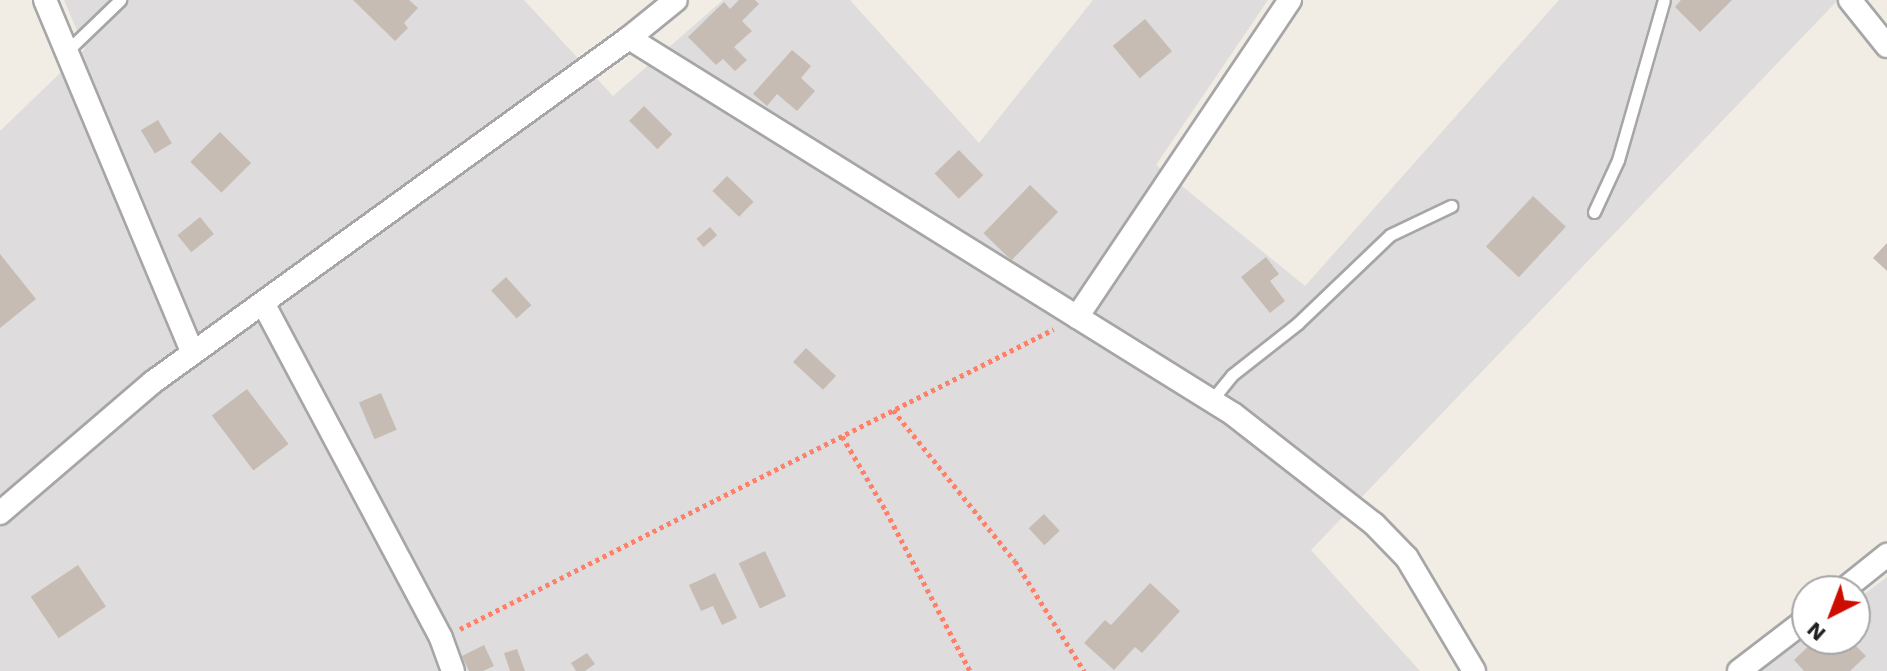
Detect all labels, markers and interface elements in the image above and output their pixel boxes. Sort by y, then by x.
north arrow [1791,575,1871,655]
text: N [1802,617,1830,646]

